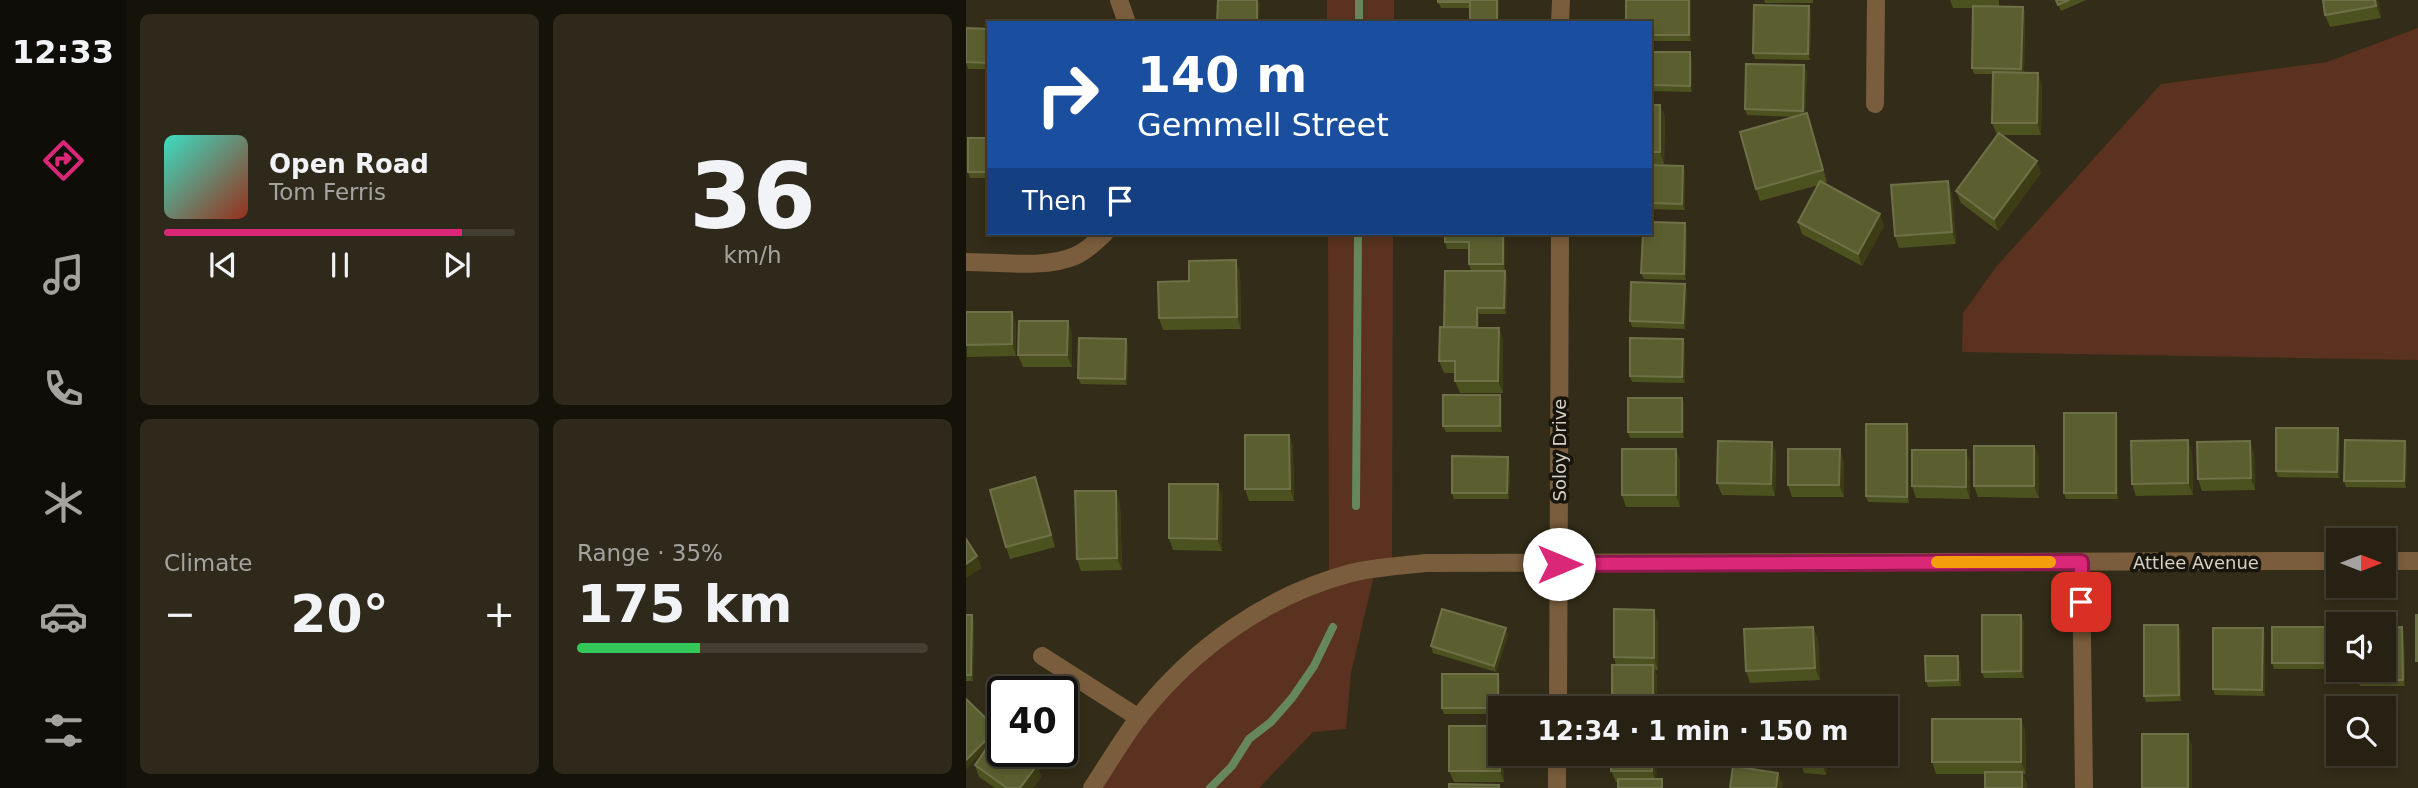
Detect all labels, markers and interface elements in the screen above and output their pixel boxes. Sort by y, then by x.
text: 12:33 [12,33,114,71]
text: 140 m [1137,47,1307,104]
icon: right [1022,49,1113,140]
text: Gemmell Street [1137,106,1389,144]
icon: directions [39,136,88,185]
text: 36 [689,144,816,249]
text: Open Road [269,149,429,179]
text: Tom Ferris [269,179,386,205]
icon: arrive [1101,182,1139,220]
text: Then [1022,186,1087,216]
text: km/h [723,242,782,268]
icon: previous [204,246,242,284]
icon: pause [321,246,359,284]
icon: next [438,246,476,284]
icon: music [39,250,88,299]
icon: phone [39,364,88,413]
street label: Soloy Drive [1549,399,1570,501]
icon: climate [39,478,88,527]
position arrow [1522,527,1596,601]
north arrow [2326,528,2396,598]
map controls [2326,528,2396,766]
text: Range · 35% [577,540,723,566]
text: Climate [164,550,253,576]
street label: Attlee Avenue [2133,552,2259,573]
pin [2051,572,2111,632]
text: 175 km [577,574,792,634]
icon: arrive [2062,583,2100,621]
text: 20° [290,584,389,644]
icon: car [39,592,88,641]
text: − [164,592,196,636]
text: + [483,592,515,636]
button: sound [2326,612,2396,682]
speed limit sign: 40 [987,676,1078,767]
button: search [2326,696,2396,766]
icon: filters [39,706,88,755]
text: 12:34 · 1 min · 150 m [1538,716,1848,746]

